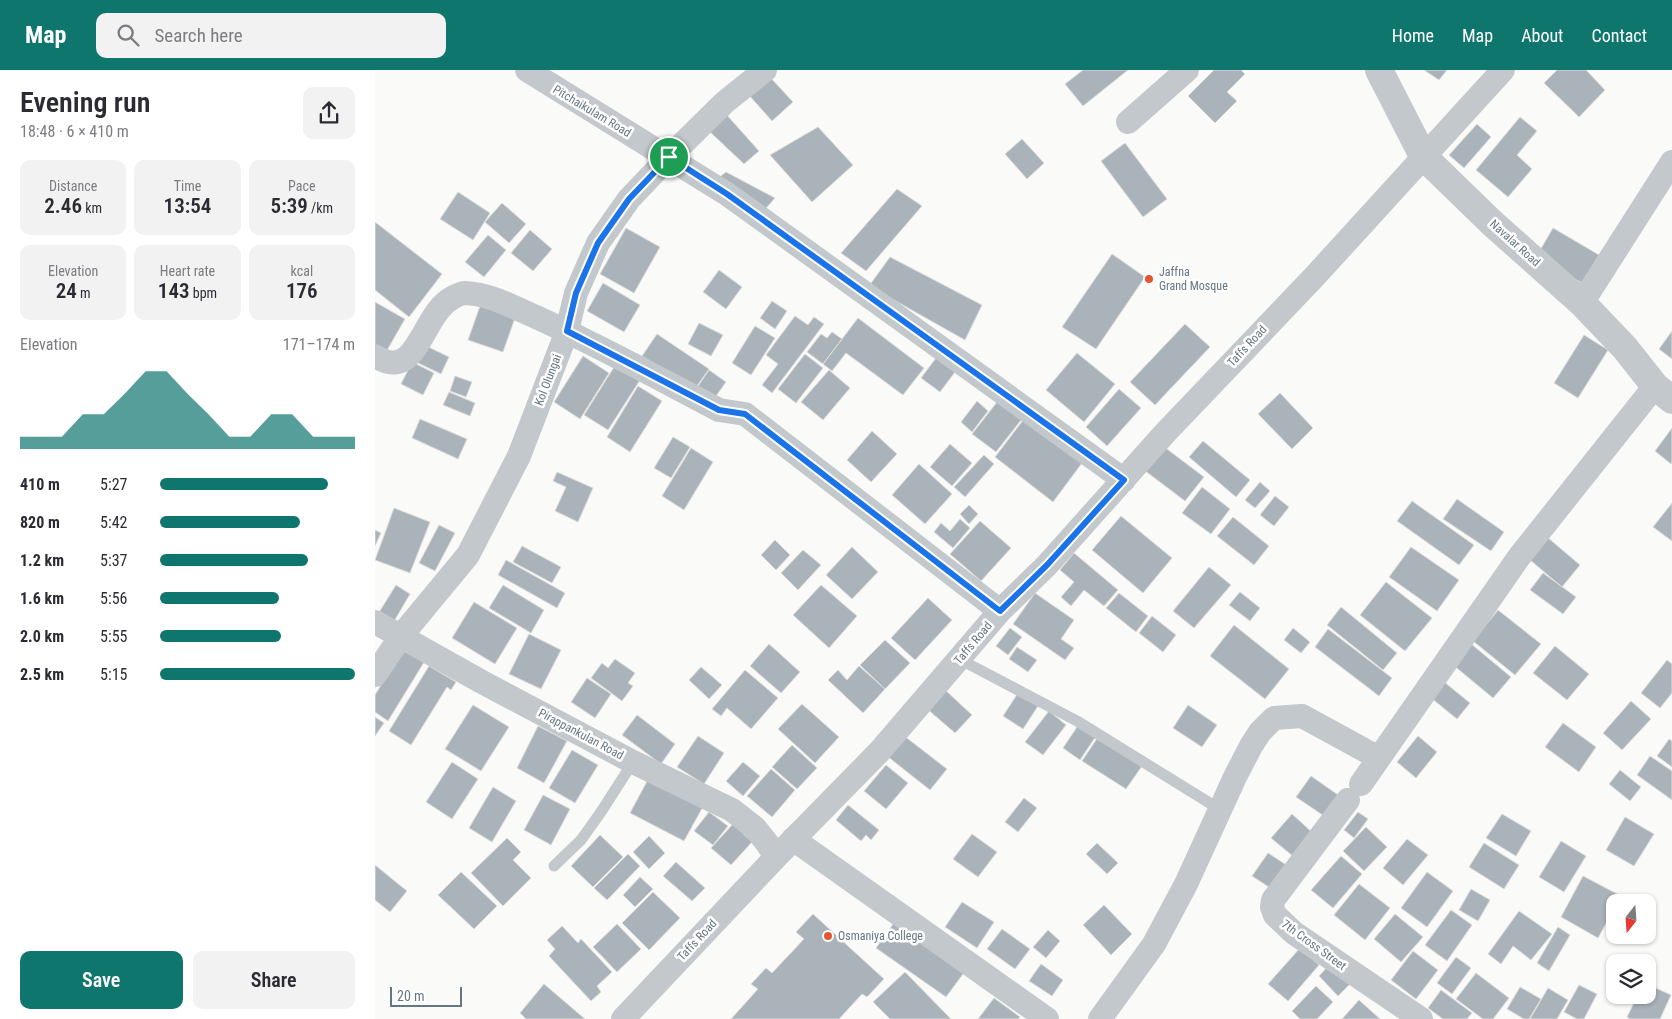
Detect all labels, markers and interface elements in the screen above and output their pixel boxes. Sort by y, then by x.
search box [96,13,446,58]
text: Map [25,21,66,49]
icon: search [114,21,142,49]
text: Search here [154,24,243,47]
text: Home [1392,25,1434,46]
text: Map [1462,25,1493,46]
text: About [1521,25,1563,46]
text: Contact [1591,25,1647,46]
street label: Pitchaikulam Road [551,82,634,140]
text: Evening run [20,86,150,119]
button: share [303,87,355,139]
text: 18:48 · 6 × 410 m [20,122,129,141]
pin [648,136,690,178]
icon: arrive [655,143,683,171]
text: Distance [49,178,97,194]
text: Time [174,178,201,194]
text: Pace [288,178,316,194]
text: 2.46 [44,194,82,218]
text: 13:54 [164,194,211,218]
text: 5:39 [271,194,308,218]
text: km [82,200,102,216]
text: /km [308,200,333,216]
street label: Navalar Road [1487,217,1543,269]
text: Elevation [48,263,98,279]
text: Heart rate [160,263,215,279]
text: kcal [291,263,313,279]
place label: Jaffna Grand Mosque [1159,265,1228,293]
marker: Jaffna Grand Mosque [1143,273,1155,285]
text: 24 [56,279,77,303]
text: 143 [158,279,190,303]
text: 176 [286,279,318,303]
text: m [77,285,91,301]
text: bpm [190,285,217,301]
street label: Taffs Road [1224,322,1270,370]
text: Elevation [20,335,78,354]
text: 171–174 m [283,335,355,354]
street label: Kol Olungai [532,352,564,408]
text: 410 m [20,475,60,494]
text: 5:27 [100,475,127,494]
text: 820 m [20,513,60,532]
text: 5:42 [100,513,127,532]
text: 1.2 km [20,551,64,570]
text: 5:37 [100,551,127,570]
text: 1.6 km [20,589,64,608]
text: 5:56 [100,589,127,608]
street label: Taffs Road [951,619,995,667]
text: 2.0 km [20,627,64,646]
text: 5:55 [100,627,127,646]
text: 2.5 km [20,665,64,684]
text: 5:15 [100,665,127,684]
street label: Pirappankulan Road [536,706,626,762]
north arrow [1606,894,1656,944]
map controls [1606,894,1656,1004]
street label: Taffs Road [674,916,720,964]
street label: 7th Cross Street [1279,917,1349,973]
place label: Osmaniya College [838,929,923,943]
marker: Osmaniya College [822,930,834,942]
button: Save [20,951,183,1009]
button: Share [193,951,355,1009]
button: layers [1606,954,1656,1004]
scale bar [390,984,463,1007]
text: 20 m [397,988,425,1004]

